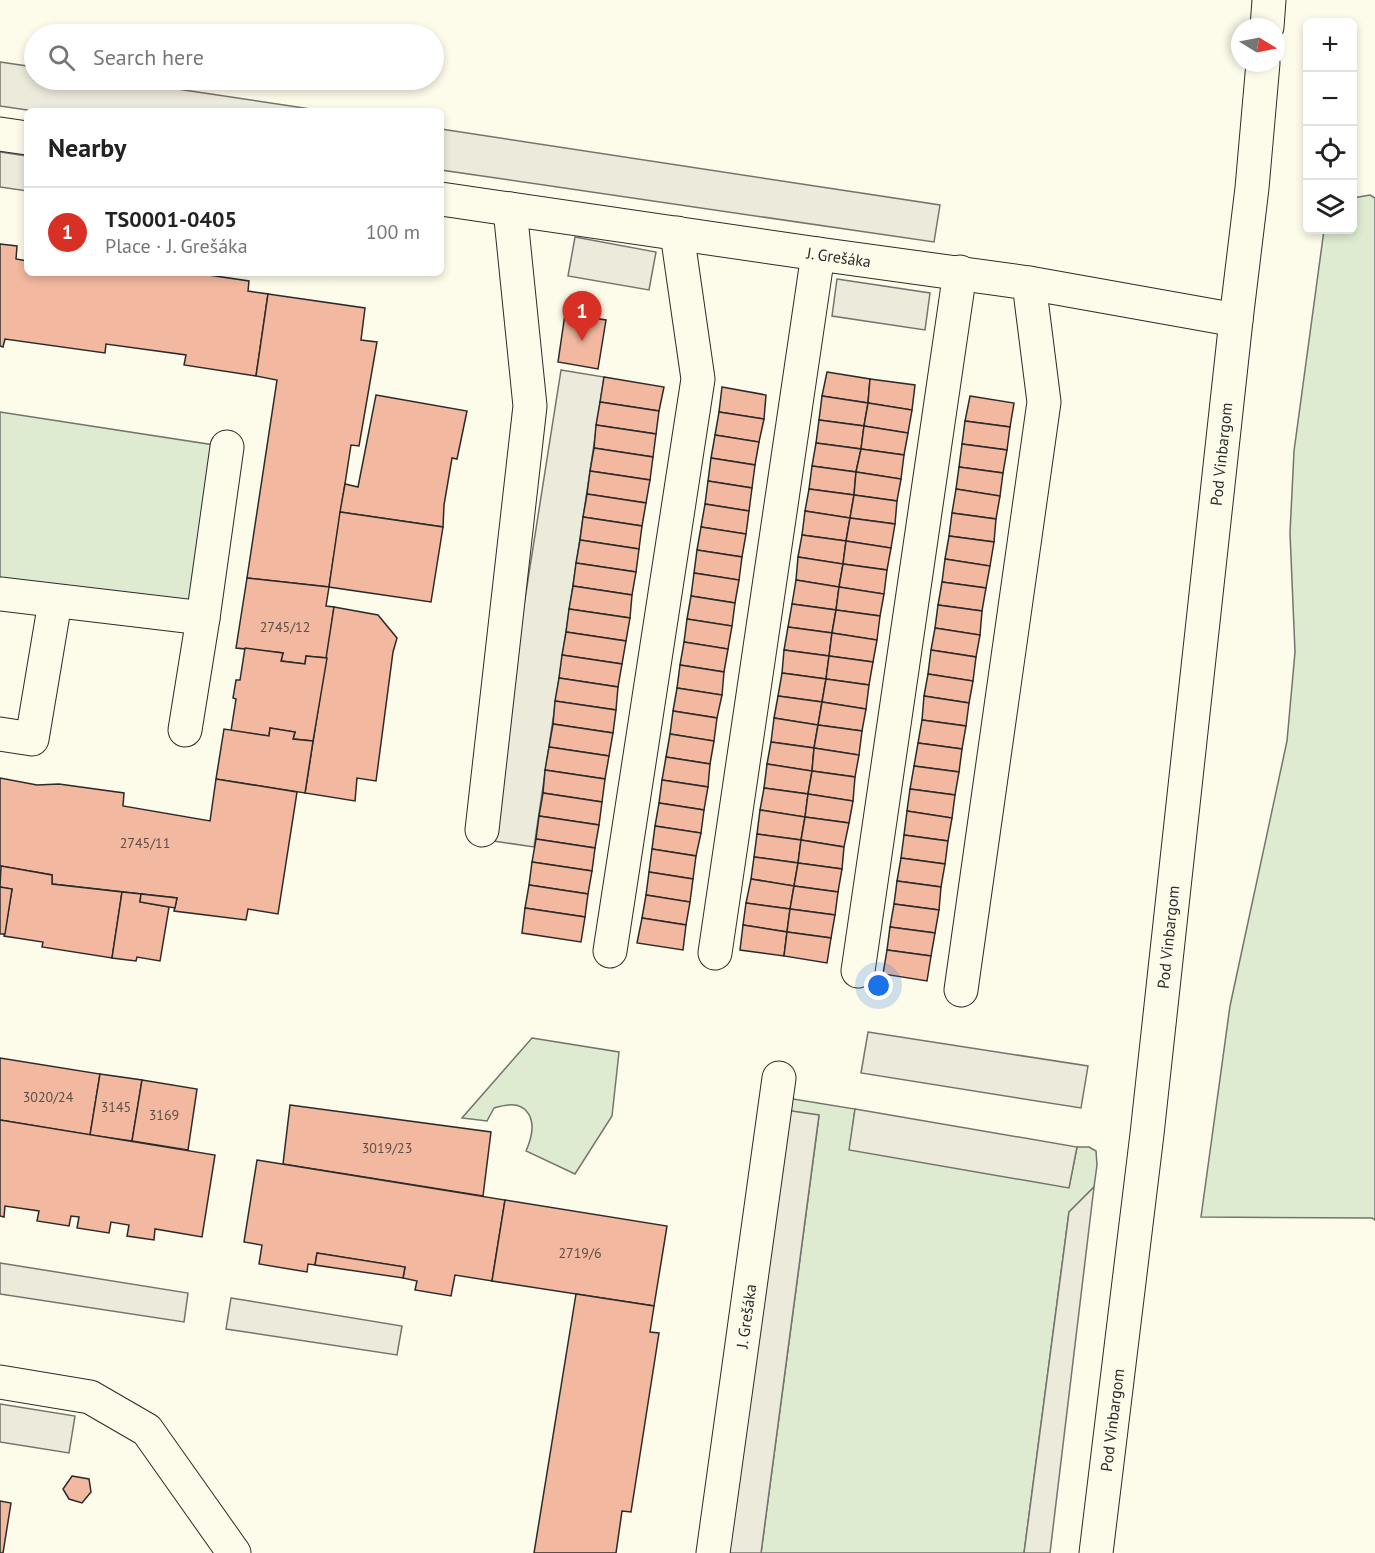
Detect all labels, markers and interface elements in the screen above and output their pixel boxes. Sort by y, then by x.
north arrow [1231,18,1285,72]
map controls [1303,18,1357,234]
button: + [1303,18,1357,72]
search box [24,24,444,90]
icon: search [45,41,78,74]
text: Search here [93,43,204,71]
button: − [1303,72,1357,126]
button: locate [1303,126,1357,180]
text: Nearby [48,131,126,164]
button: layers [1303,180,1357,234]
text: TS0001-0405 [105,205,237,233]
text: 1 [62,219,73,245]
text: 100 m [366,219,420,245]
text: Place · J. Grešáka [105,233,248,259]
street label: J. Grešáka [805,242,872,271]
pin: 1 [562,292,602,341]
street label: Pod Vinbargom [1206,401,1236,507]
house number: 2745/12 [260,618,310,636]
house number: 2745/11 [120,834,170,852]
street label: Pod Vinbargom [1153,884,1183,990]
your location [864,971,893,1000]
house number: 3020/24 [23,1088,74,1106]
house number: 3145 [101,1098,131,1116]
house number: 3169 [149,1106,179,1124]
house number: 3019/23 [362,1139,412,1157]
house number: 2719/6 [558,1244,602,1262]
street label: J. Grešáka [731,1283,760,1350]
street label: Pod Vinbargom [1096,1367,1128,1473]

